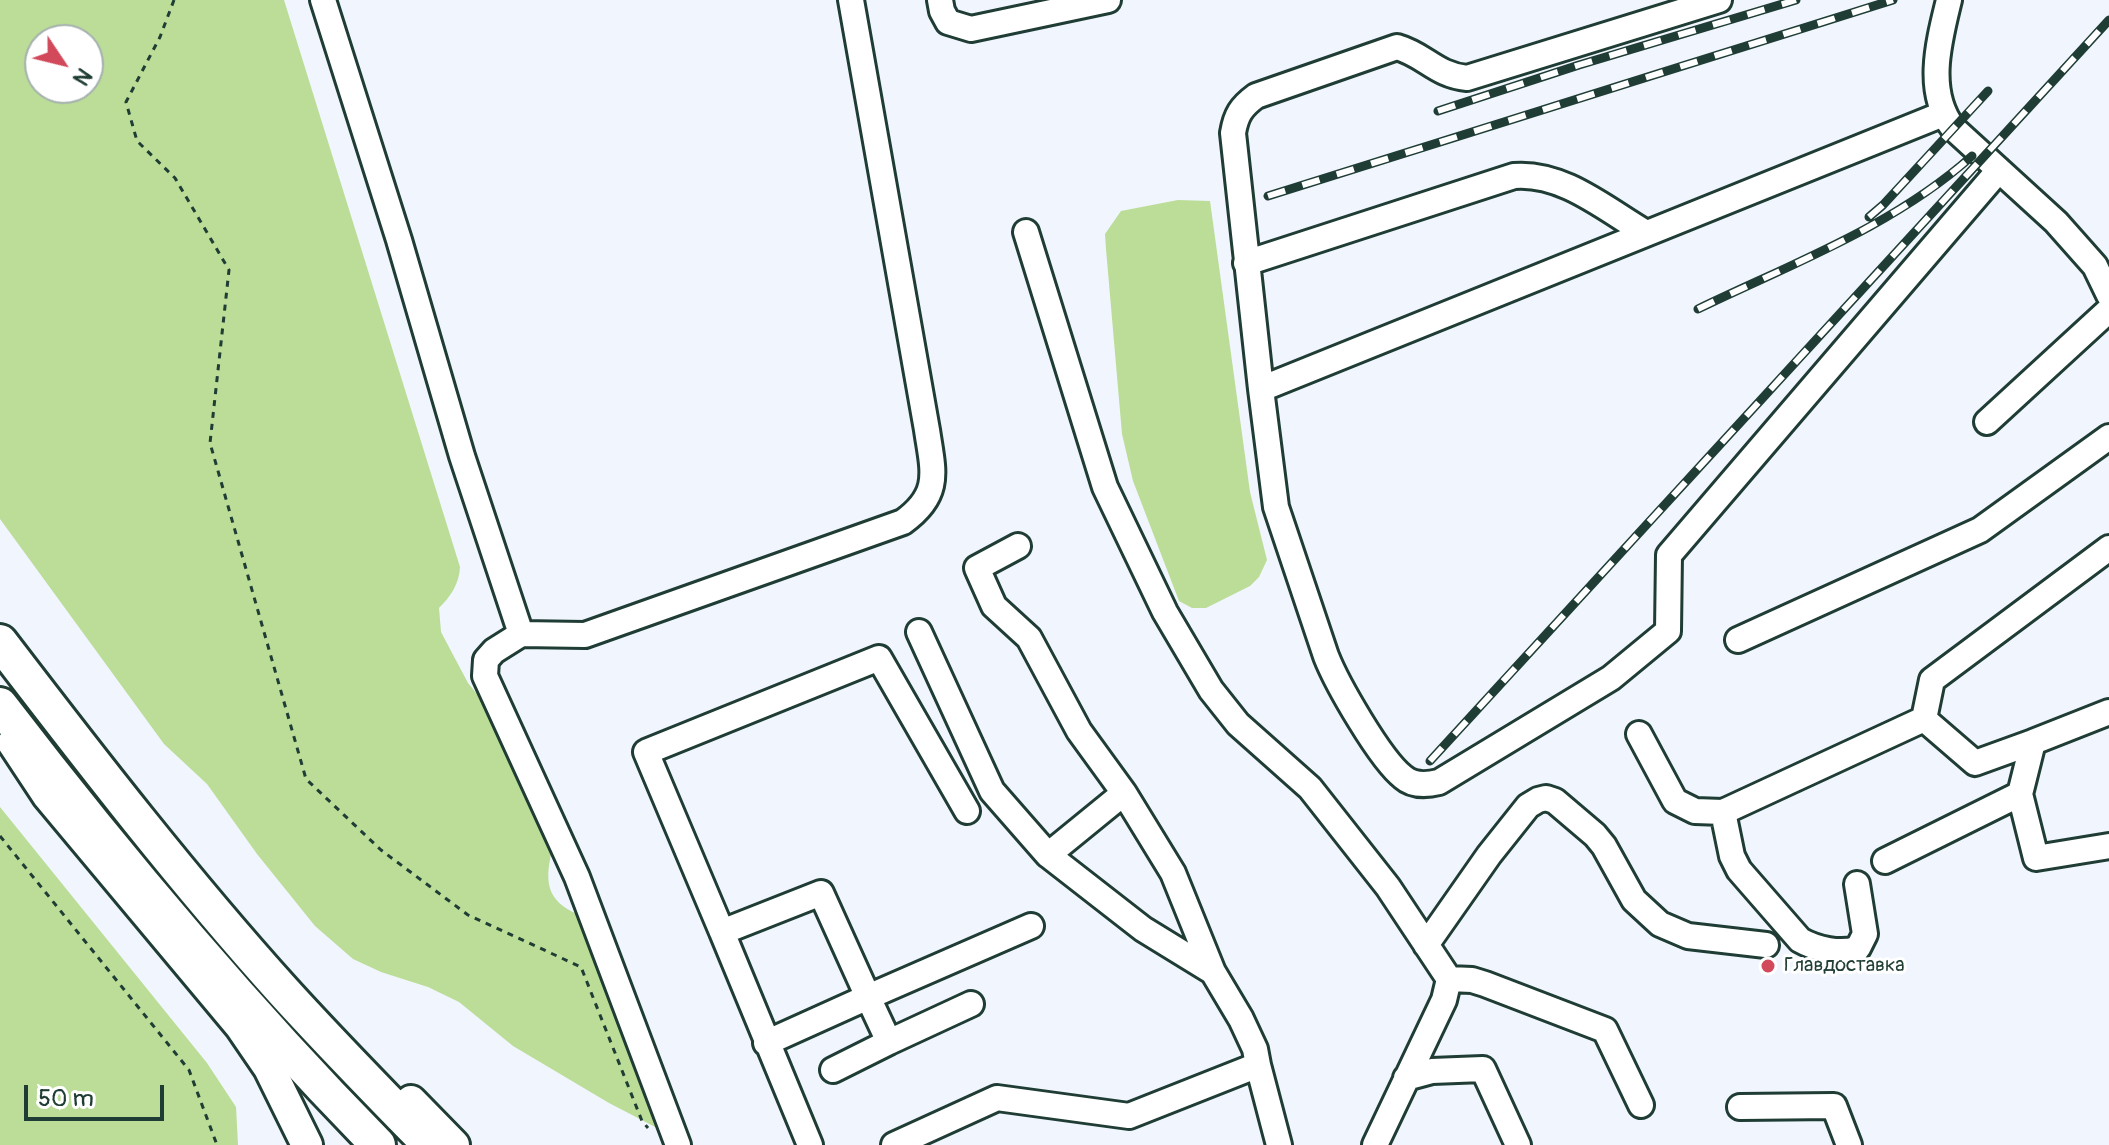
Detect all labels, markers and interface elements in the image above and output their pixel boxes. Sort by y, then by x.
north arrow [24,24,104,104]
text: N [66,62,98,91]
place label: Главдоставка [1784,954,1905,978]
marker: Главдоставка [1759,957,1777,975]
scale bar [28,1069,168,1119]
text: 50 m [38,1084,94,1113]

